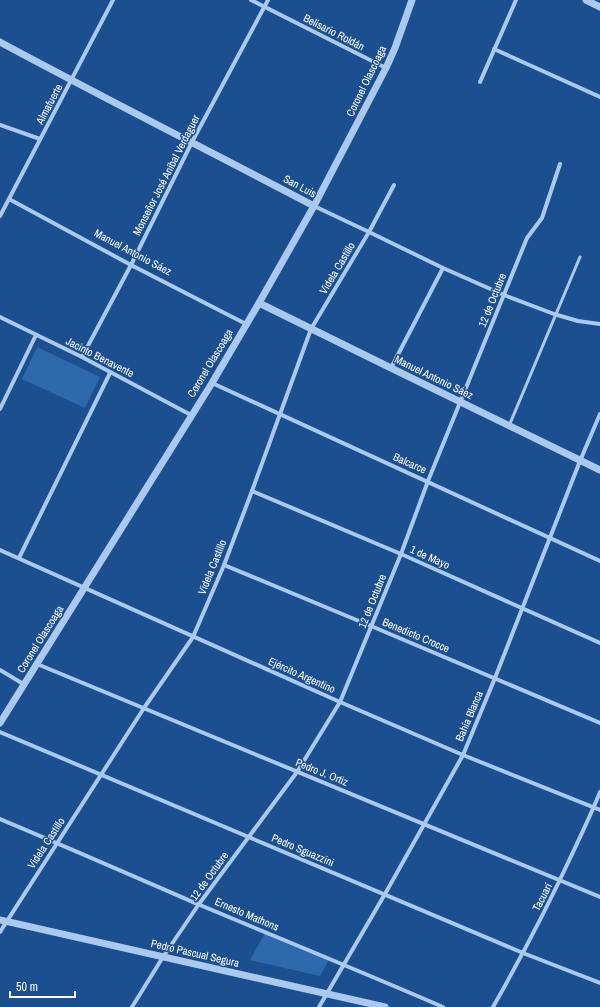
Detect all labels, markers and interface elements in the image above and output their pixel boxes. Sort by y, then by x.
street label: Belisario Roldán [301,11,367,53]
street label: Coronel Olascoaga [343,43,389,119]
street label: Almafuerte [32,81,65,127]
street label: Monseñor José Aníbal Verdaguer [129,112,203,238]
street label: San Luis [281,171,319,201]
street label: Manuel Antonio Sáez [92,226,175,279]
street label: Videla Castillo [316,240,358,296]
street label: 12 de Octubre [475,271,509,329]
street label: Coronel Olascoaga [184,326,236,400]
street label: Jacinto Benavente [64,334,136,380]
street label: Manuel Antonio Sáez [392,352,476,402]
street label: Balcarce [391,449,429,477]
street label: Videla Castillo [195,537,229,597]
street label: 1 de Mayo [408,542,452,572]
street label: 12 de Octubre [355,572,389,630]
street label: Coronel Olascoaga [14,603,66,675]
street label: Benedicto Crocce [380,615,452,655]
street label: Ejército Argentino [266,654,338,696]
street label: Bahía Blanca [452,689,486,743]
street label: Pedro J. Ortiz [294,755,351,789]
street label: Videla Castillo [24,815,68,871]
street label: Pedro Sguazzini [270,831,336,869]
street label: 12 de Octubre [187,849,231,903]
street label: Tacuarí [529,880,555,913]
street label: Ernesto Mathons [213,894,282,934]
street label: Pedro Pascual Segura [149,936,241,970]
scale bar [10,973,75,999]
text: 50 m [16,979,38,995]

